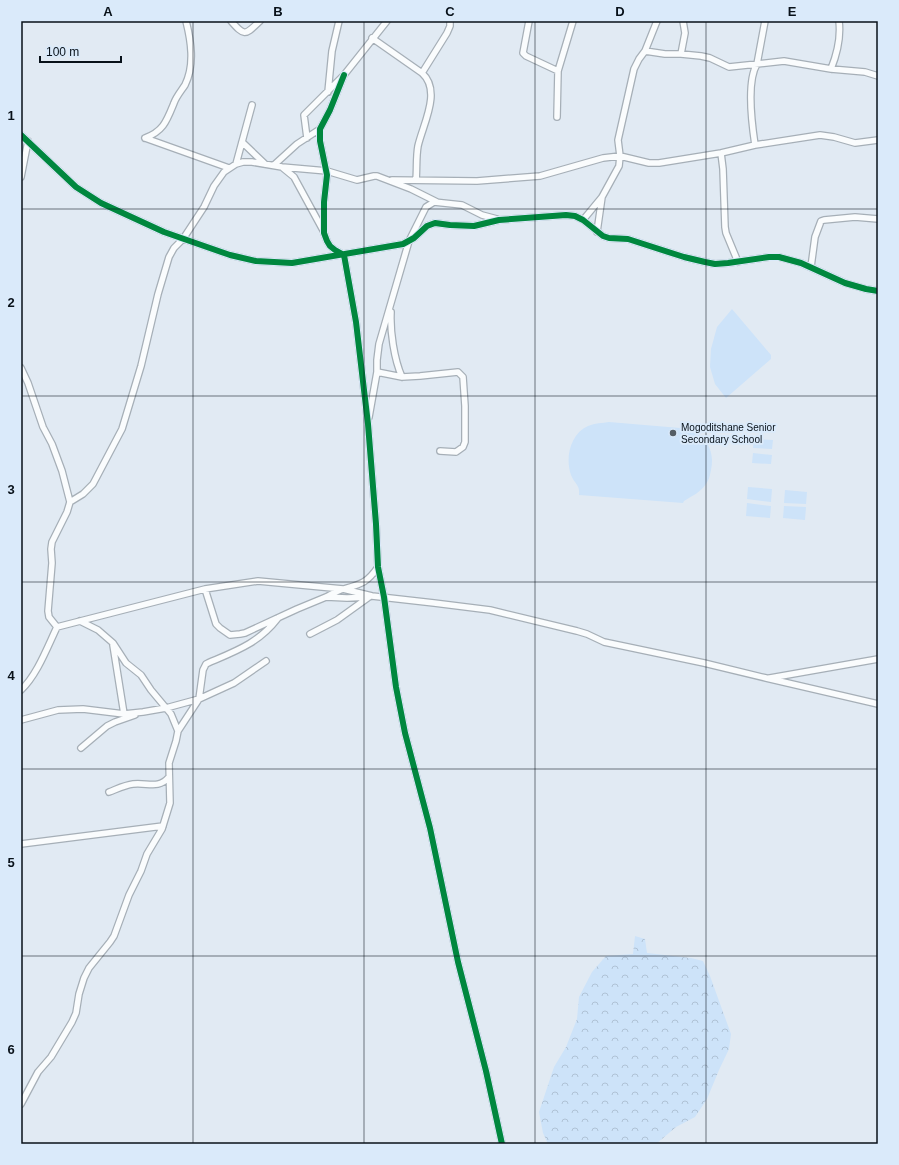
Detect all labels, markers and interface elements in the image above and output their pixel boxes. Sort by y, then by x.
text: A [103,4,113,19]
text: B [273,4,283,19]
text: C [445,4,455,19]
text: D [615,4,625,19]
text: E [788,4,797,19]
scale bar [40,38,121,64]
text: 100 m [46,45,79,59]
text: 1 [7,108,15,123]
text: 2 [7,295,15,310]
place label: Mogoditshane Senior Secondary School [681,422,776,445]
marker: Mogoditshane Senior Secondary School [668,428,678,438]
text: 3 [7,482,15,497]
text: 4 [7,668,15,683]
text: 5 [7,855,15,870]
text: 6 [7,1042,15,1057]

